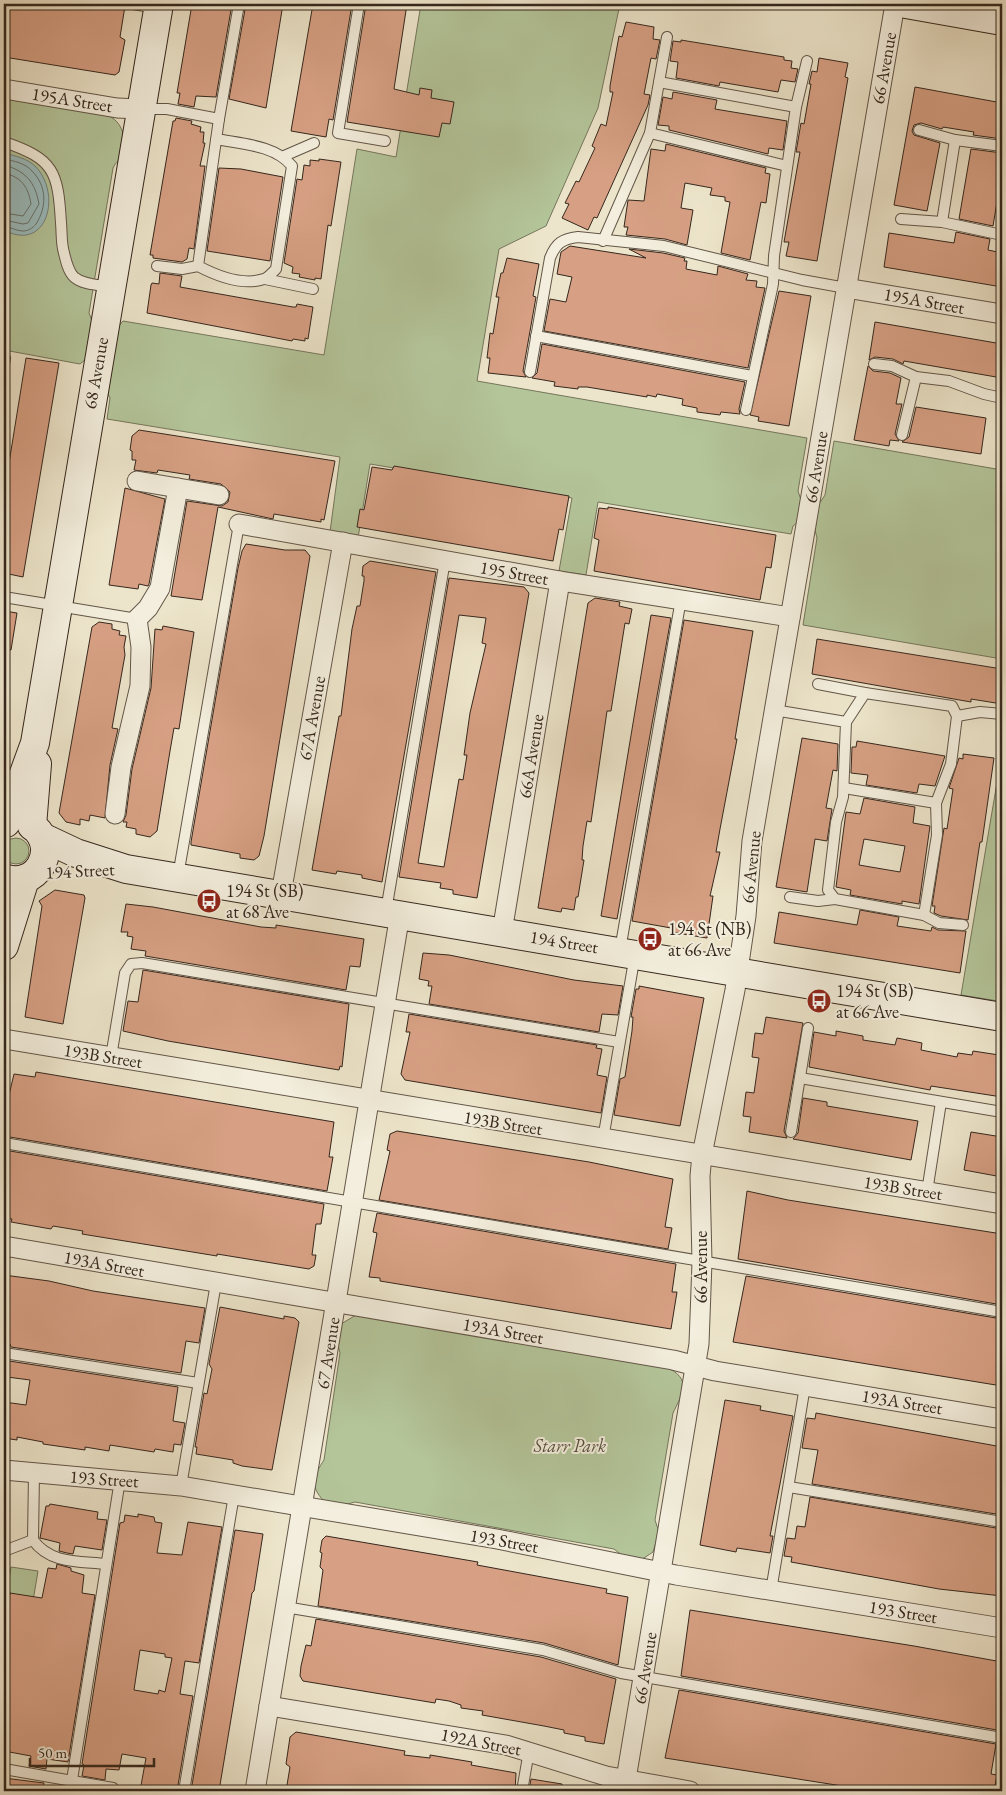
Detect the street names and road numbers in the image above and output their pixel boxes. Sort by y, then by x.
street label: 66 Avenue [866,30,901,106]
street label: 195A Street [30,82,114,117]
street label: 195A Street [882,282,967,319]
street label: 68 Avenue [78,335,113,411]
street label: 66 Avenue [798,429,833,505]
street label: 195 Street [478,555,550,590]
street label: 67A Avenue [293,674,330,762]
street label: 66A Avenue [512,712,549,800]
street label: 66 Avenue [735,830,766,904]
street label: 194 Street [45,857,115,884]
street label: 194 Street [528,925,600,958]
street label: 193B Street [62,1038,145,1073]
street label: 193B Street [462,1105,545,1140]
street label: 193B Street [862,1170,945,1205]
street label: 66 Avenue [689,1231,712,1303]
street label: 193A Street [62,1245,147,1282]
street label: 193A Street [461,1312,546,1349]
street label: 67 Avenue [310,1315,345,1391]
street label: 193A Street [860,1384,944,1419]
street label: 193 Street [69,1465,140,1492]
street label: 193 Street [468,1523,540,1558]
street label: 193 Street [867,1595,939,1628]
street label: 66 Avenue [627,1630,662,1706]
street label: 192A Street [439,1722,524,1761]

